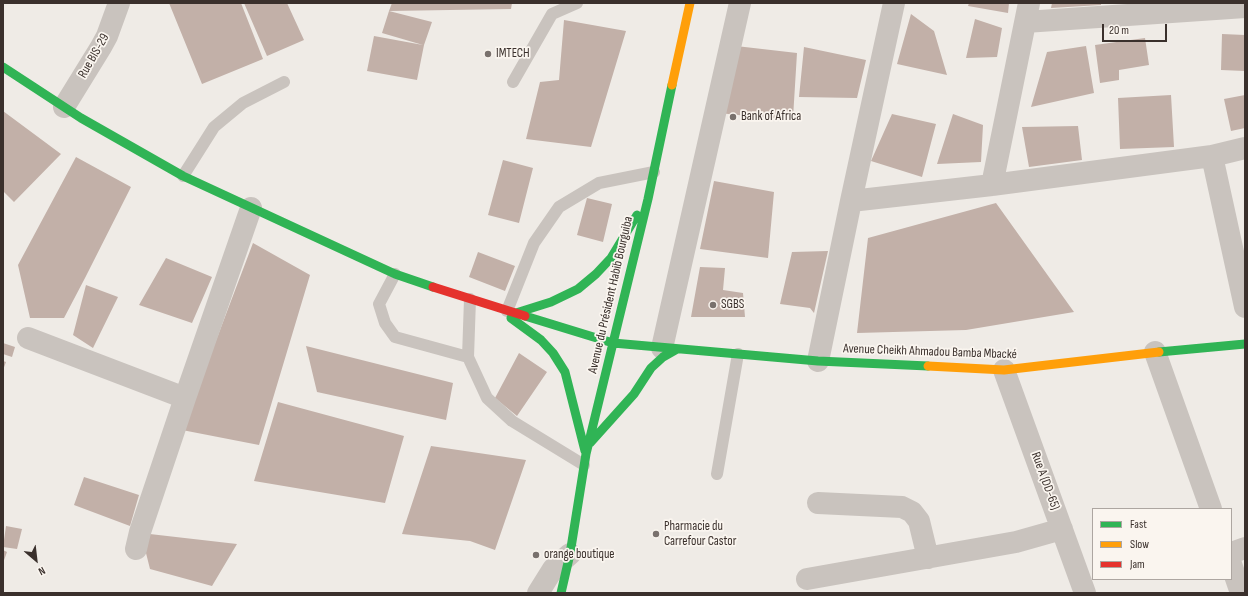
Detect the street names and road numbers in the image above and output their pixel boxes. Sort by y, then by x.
street label: Rue BIS-29 [75,31,113,81]
street label: Avenue du Président Habib Bourguiba [585,215,637,375]
street label: Avenue Cheikh Ahmadou Bamba Mbacké [843,341,1017,363]
street label: Rue A (DD-65) [1027,450,1063,512]

